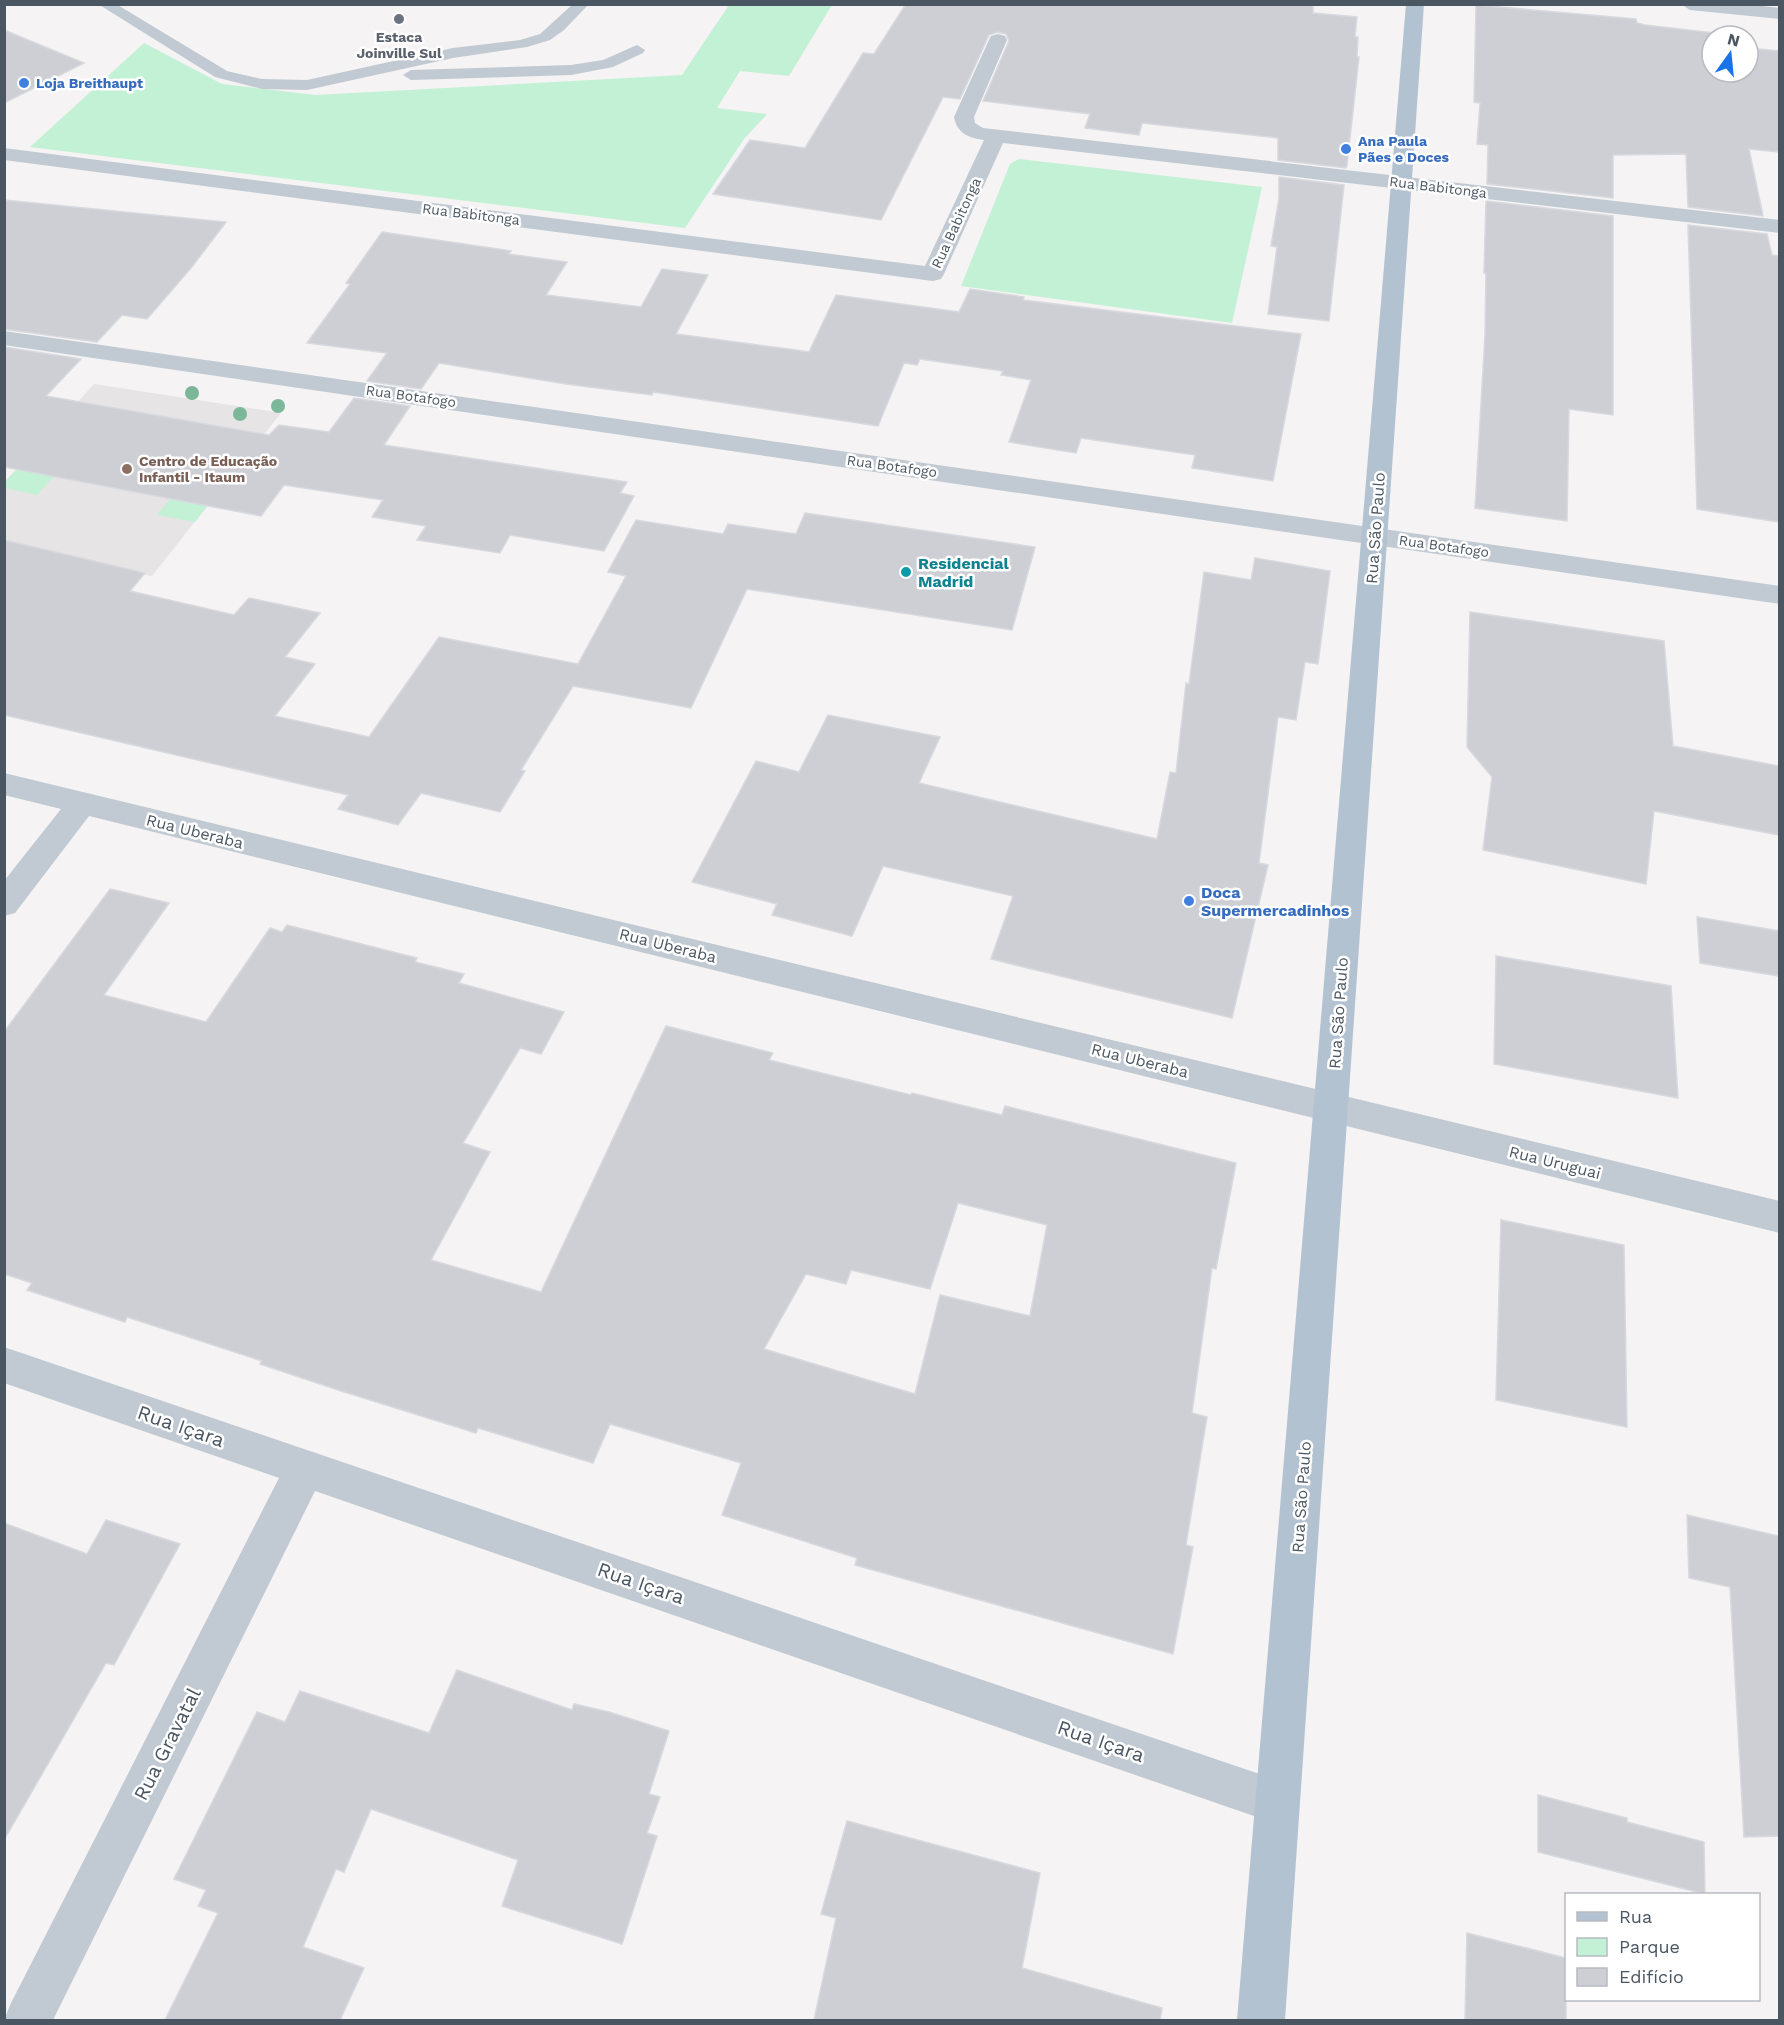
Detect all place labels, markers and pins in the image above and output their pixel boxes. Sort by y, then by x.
marker: Estaca Joinville Sul [392,12,406,26]
place label: Estaca Joinville Sul [356,29,442,61]
place label: Loja Breithaupt [36,75,143,91]
marker: Loja Breithaupt [17,76,31,90]
place label: Ana Paula Pães e Doces [1358,133,1450,165]
marker: Ana Paula Pães e Doces [1339,142,1353,156]
place label: Centro de Educação Infantil - Itaum [139,453,277,485]
marker: Centro de Educação Infantil - Itaum [120,462,134,476]
place label: Residencial Madrid [918,554,1010,591]
marker: Residencial Madrid [899,565,913,579]
place label: Doca Supermercadinhos [1201,883,1350,920]
marker: Doca Supermercadinhos [1182,894,1196,908]

